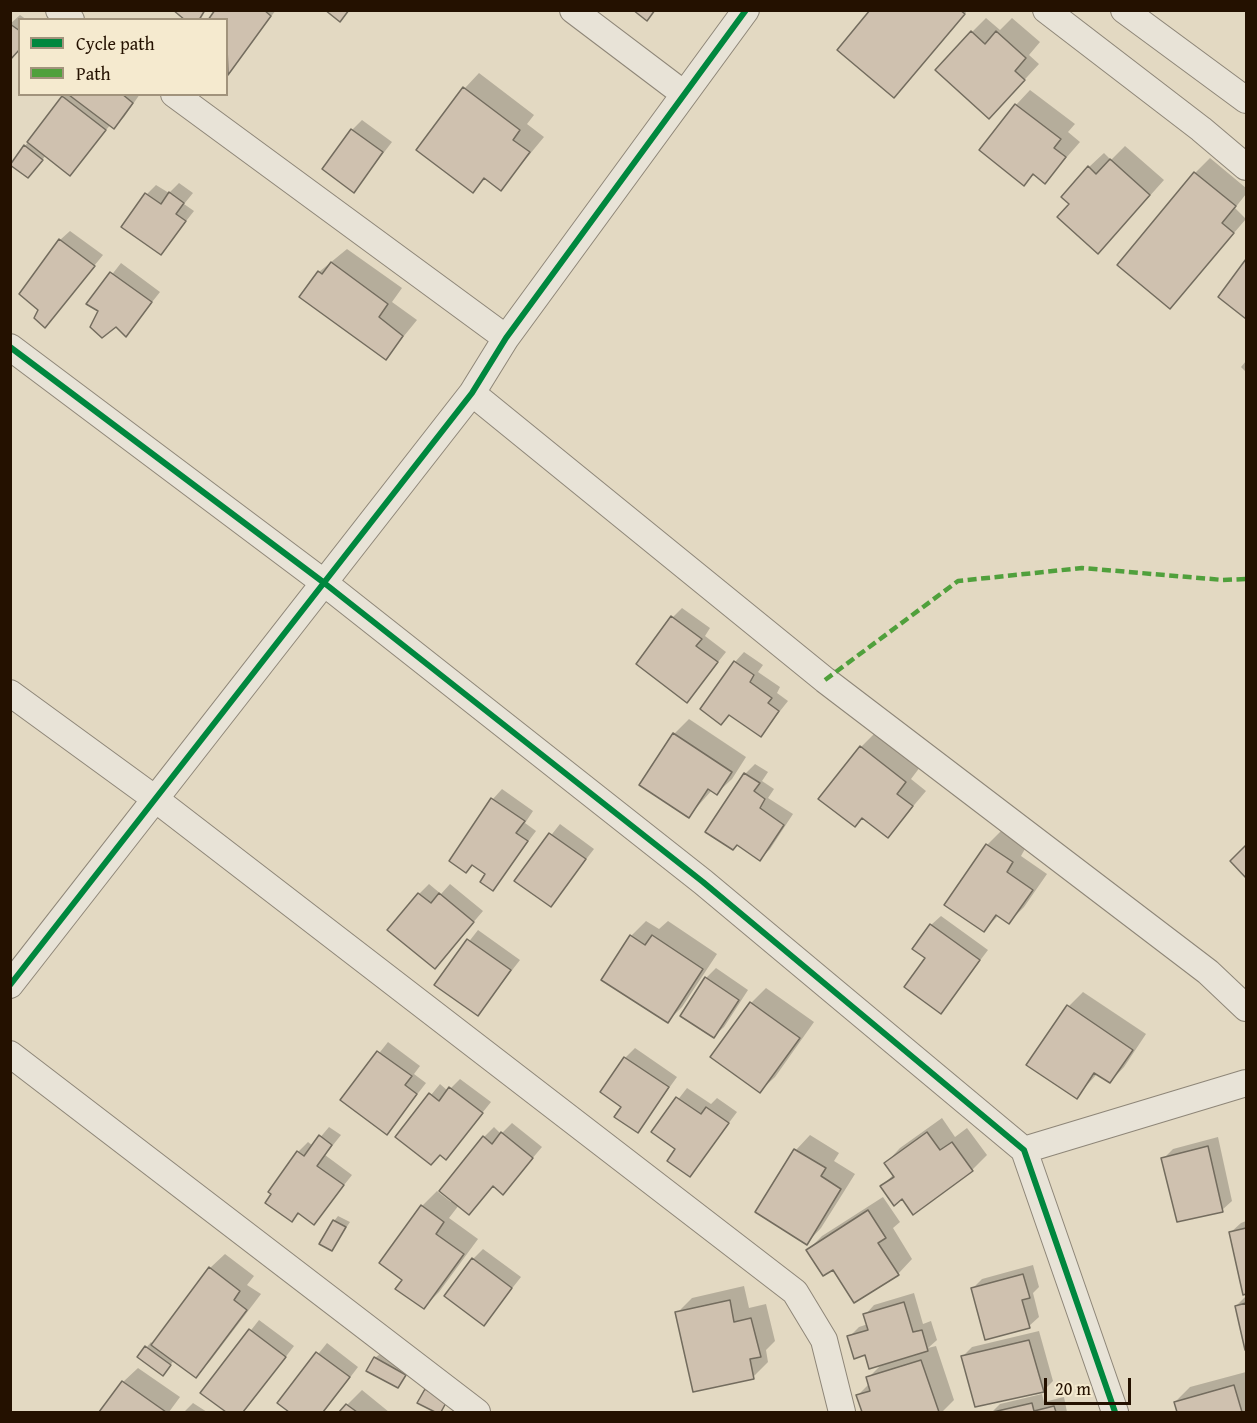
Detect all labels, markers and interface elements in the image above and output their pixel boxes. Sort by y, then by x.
legend [18,18,228,96]
text: Cycle path [76,30,155,57]
text: Path [76,60,111,87]
scale bar [1047,1366,1134,1404]
text: 20 m [1055,1375,1091,1402]

